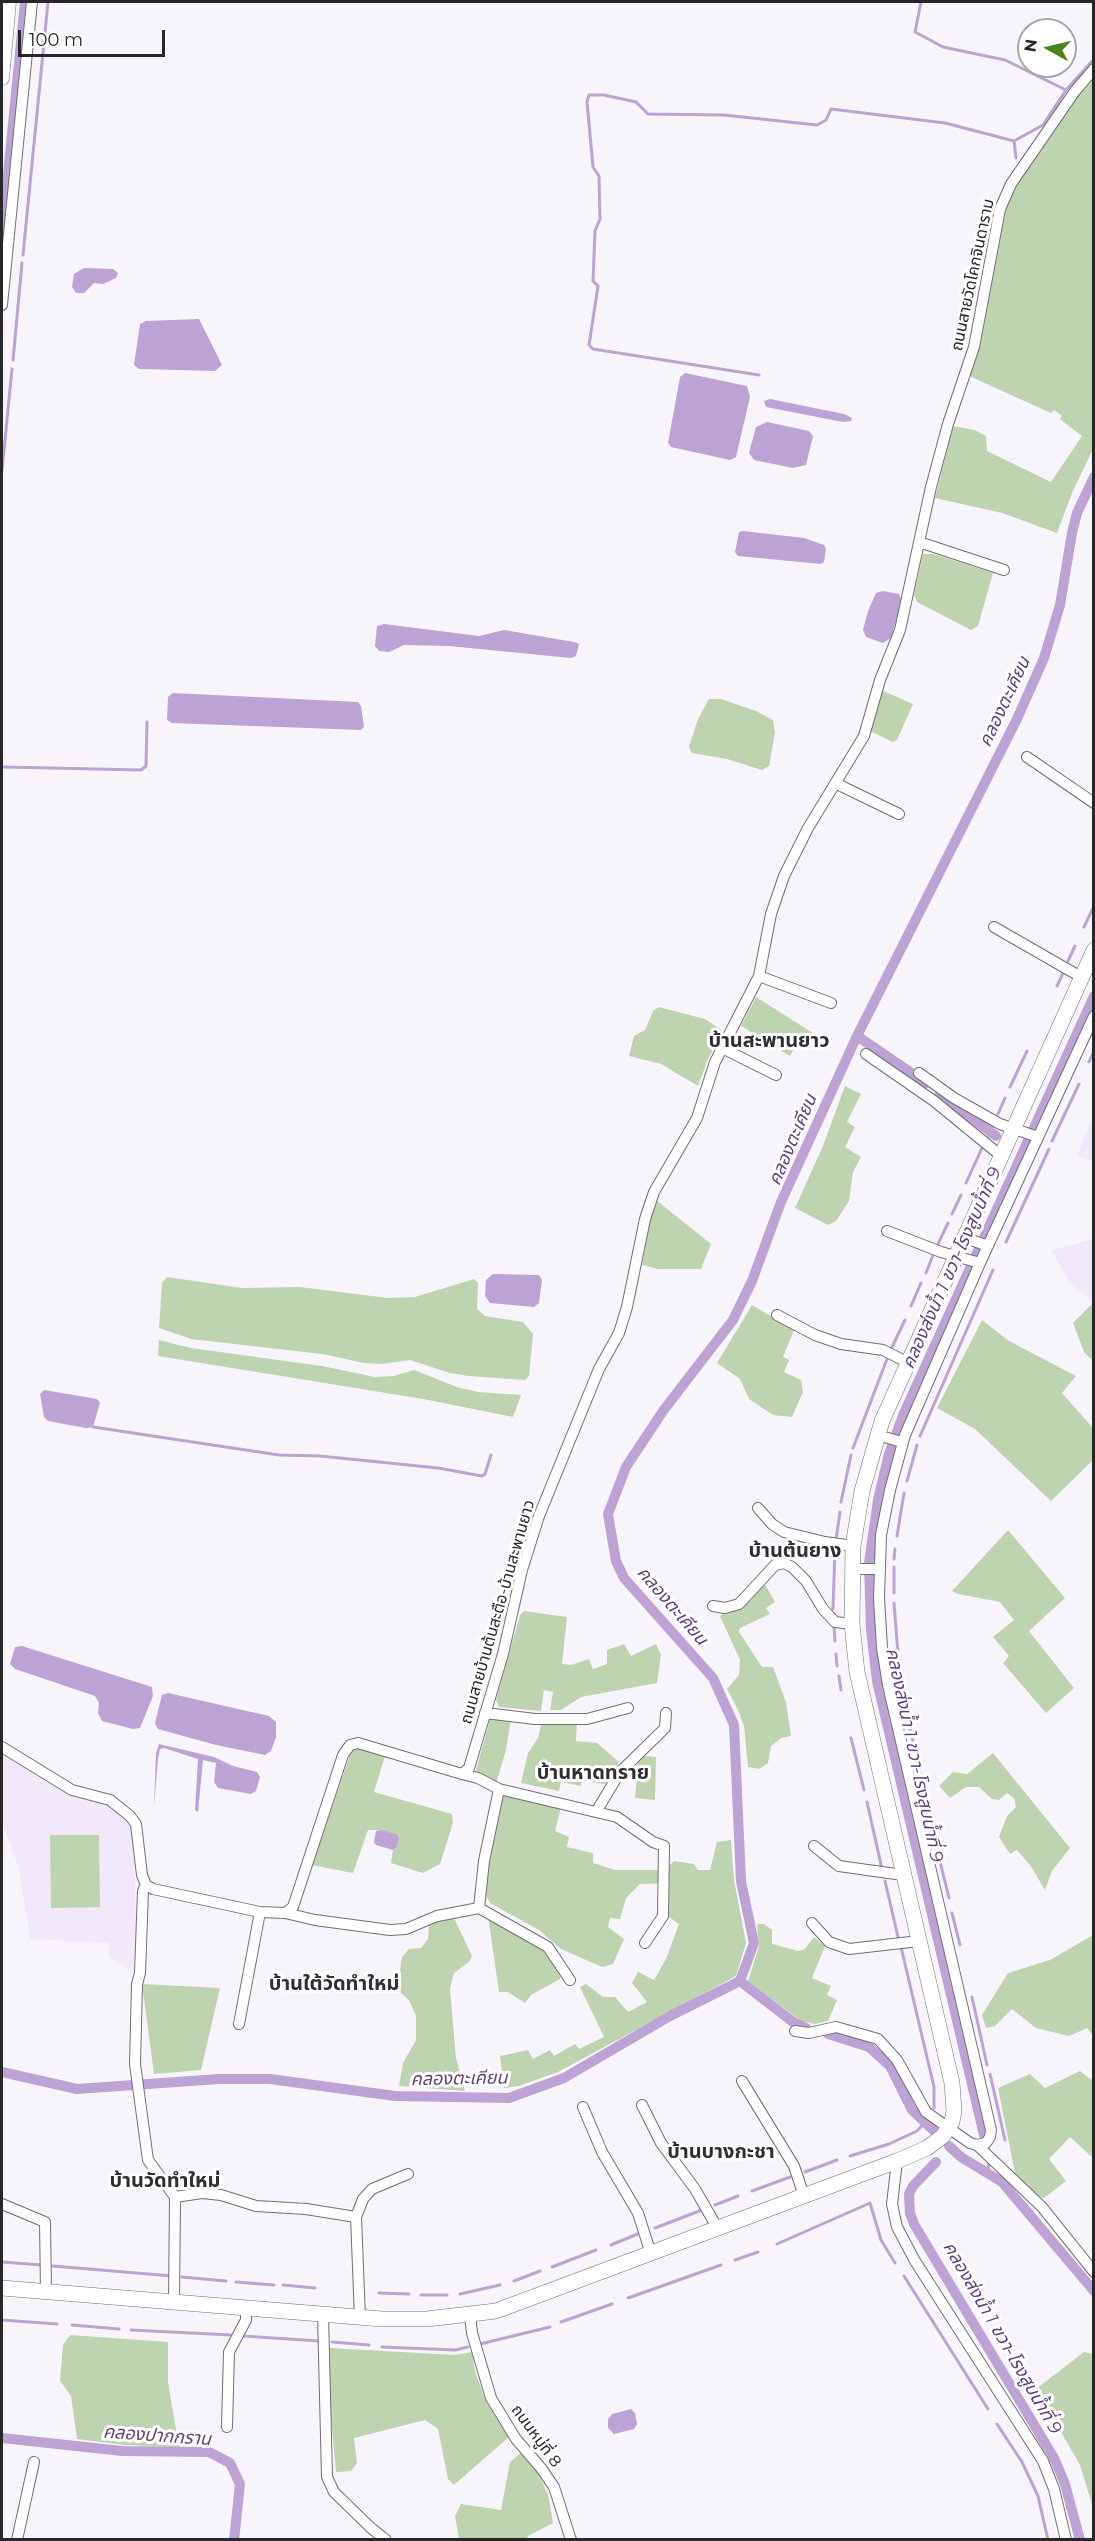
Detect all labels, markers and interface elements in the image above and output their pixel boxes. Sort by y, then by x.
scale bar [21,18,168,56]
north arrow [1017,18,1077,78]
text: 100 m [29,29,83,51]
text: N [1020,38,1041,53]
street label: ถนนสายวัดโคกจินดาราม [947,197,999,353]
water label: คลองตะเคียน [975,654,1035,750]
district label: บ้านสะพานยาว [708,1029,830,1053]
water label: คลองตะเคียน [764,1091,822,1189]
water label: คลองส่งน้ำ 1 ขวา-โรงสูบน้ำที่ 9 [898,1164,1006,1372]
street label: ถนนสายบ้านต้นสะตือ-บ้านสะพานยาว [457,1498,539,1726]
district label: บ้านต้นยาง [749,1539,841,1563]
water label: คลองตะเคียน [632,1562,712,1650]
water label: คลองส่งน้ำ 1 ขวา-โรงสูบน้ำที่ 9 [881,1646,947,1864]
district label: บ้านหาดทราย [537,1761,649,1785]
district label: บ้านใต้วัดทำใหม่ [269,1972,399,1996]
water label: คลองตะเคียน [410,2067,508,2091]
district label: บ้านบางกะชา [667,2140,775,2164]
district label: บ้านวัดทำใหม่ [110,2169,220,2193]
water label: คลองส่งน้ำ 1 ขวา-โรงสูบน้ำที่ 9 [938,2238,1066,2438]
street label: ถนนหมู่ที่ 8 [507,2401,565,2471]
water label: คลองปากกราน [102,2421,212,2451]

